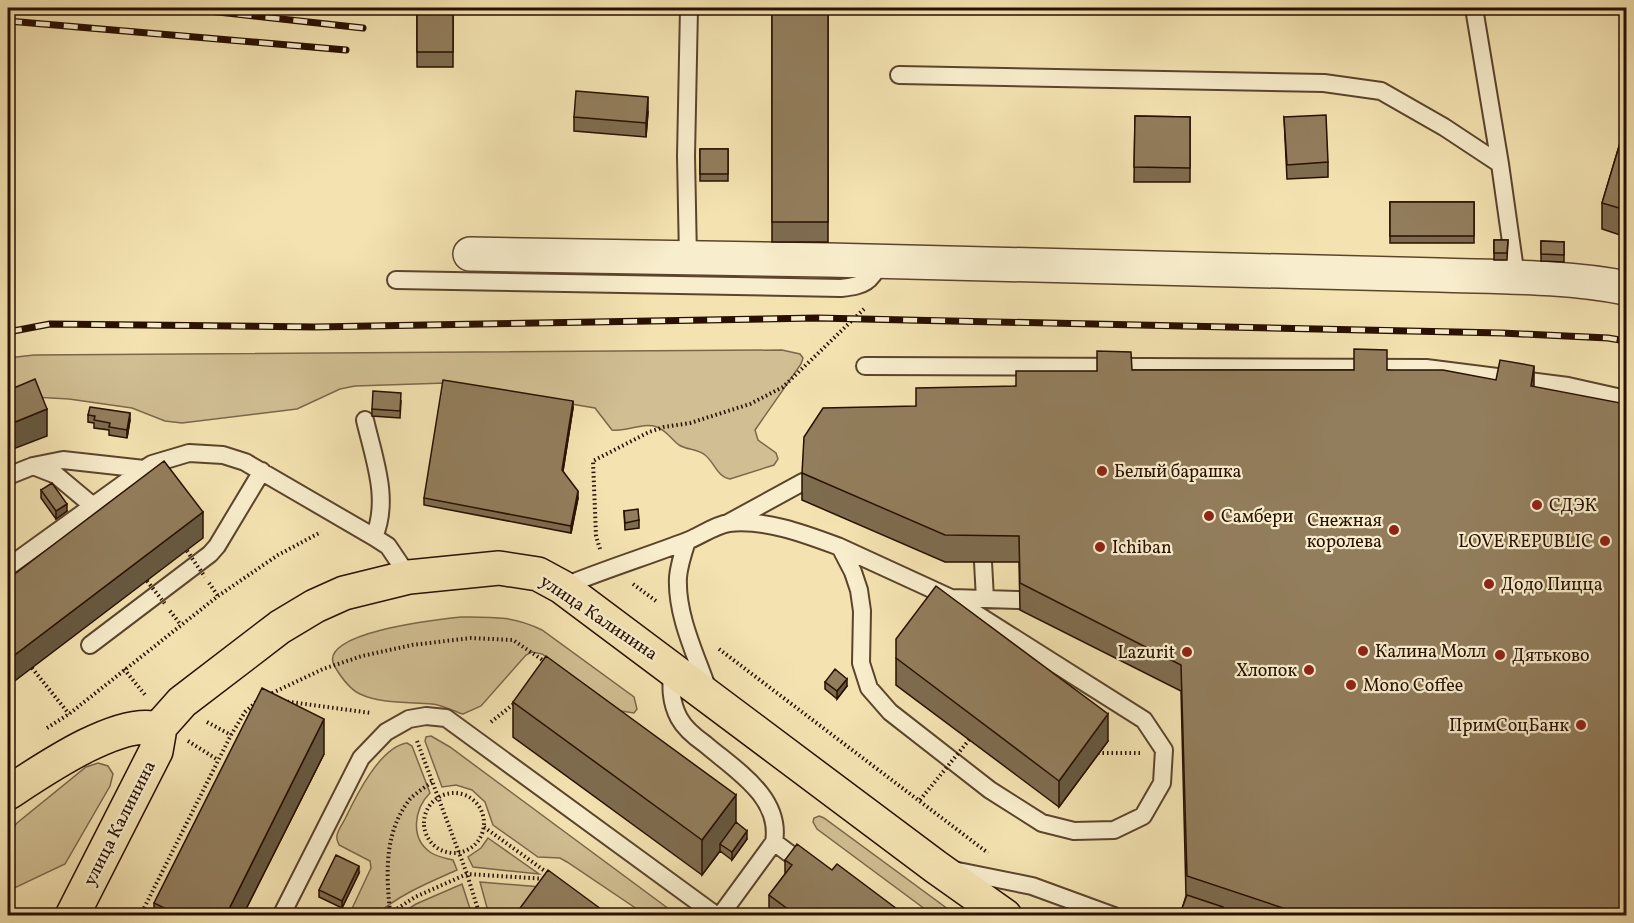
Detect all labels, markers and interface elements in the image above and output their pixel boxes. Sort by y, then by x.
place label: Белый барашка [1114,460,1241,485]
marker: Белый барашка [1095,464,1109,478]
place label: СДЭК [1549,494,1597,519]
marker: СДЭК [1530,498,1544,512]
place label: Самбери [1221,505,1293,530]
marker: Самбери [1202,509,1216,523]
place label: Снежная королева [1307,509,1382,555]
marker: Снежная королева [1387,523,1401,537]
place label: LOVE REPUBLIC [1458,530,1593,555]
marker: LOVE REPUBLIC [1598,534,1612,548]
place label: Ichiban [1112,536,1172,561]
marker: Ichiban [1093,540,1107,554]
street label: улица Калинина [534,569,662,667]
place label: Додо Пицца [1501,573,1603,598]
marker: Додо Пицца [1482,577,1496,591]
place label: Калина Молл [1375,640,1486,665]
place label: Lazurit [1118,641,1175,666]
marker: Калина Молл [1356,644,1370,658]
place label: Дятьково [1512,644,1590,669]
marker: Lazurit [1180,645,1194,659]
marker: Дятьково [1493,648,1507,662]
place label: Хлопок [1236,659,1297,684]
marker: Хлопок [1302,663,1316,677]
place label: Mono Coffee [1363,674,1463,699]
marker: Mono Coffee [1344,678,1358,692]
place label: ПримСоцБанк [1449,714,1569,739]
marker: ПримСоцБанк [1574,718,1588,732]
street label: улица Калинина [78,757,163,891]

